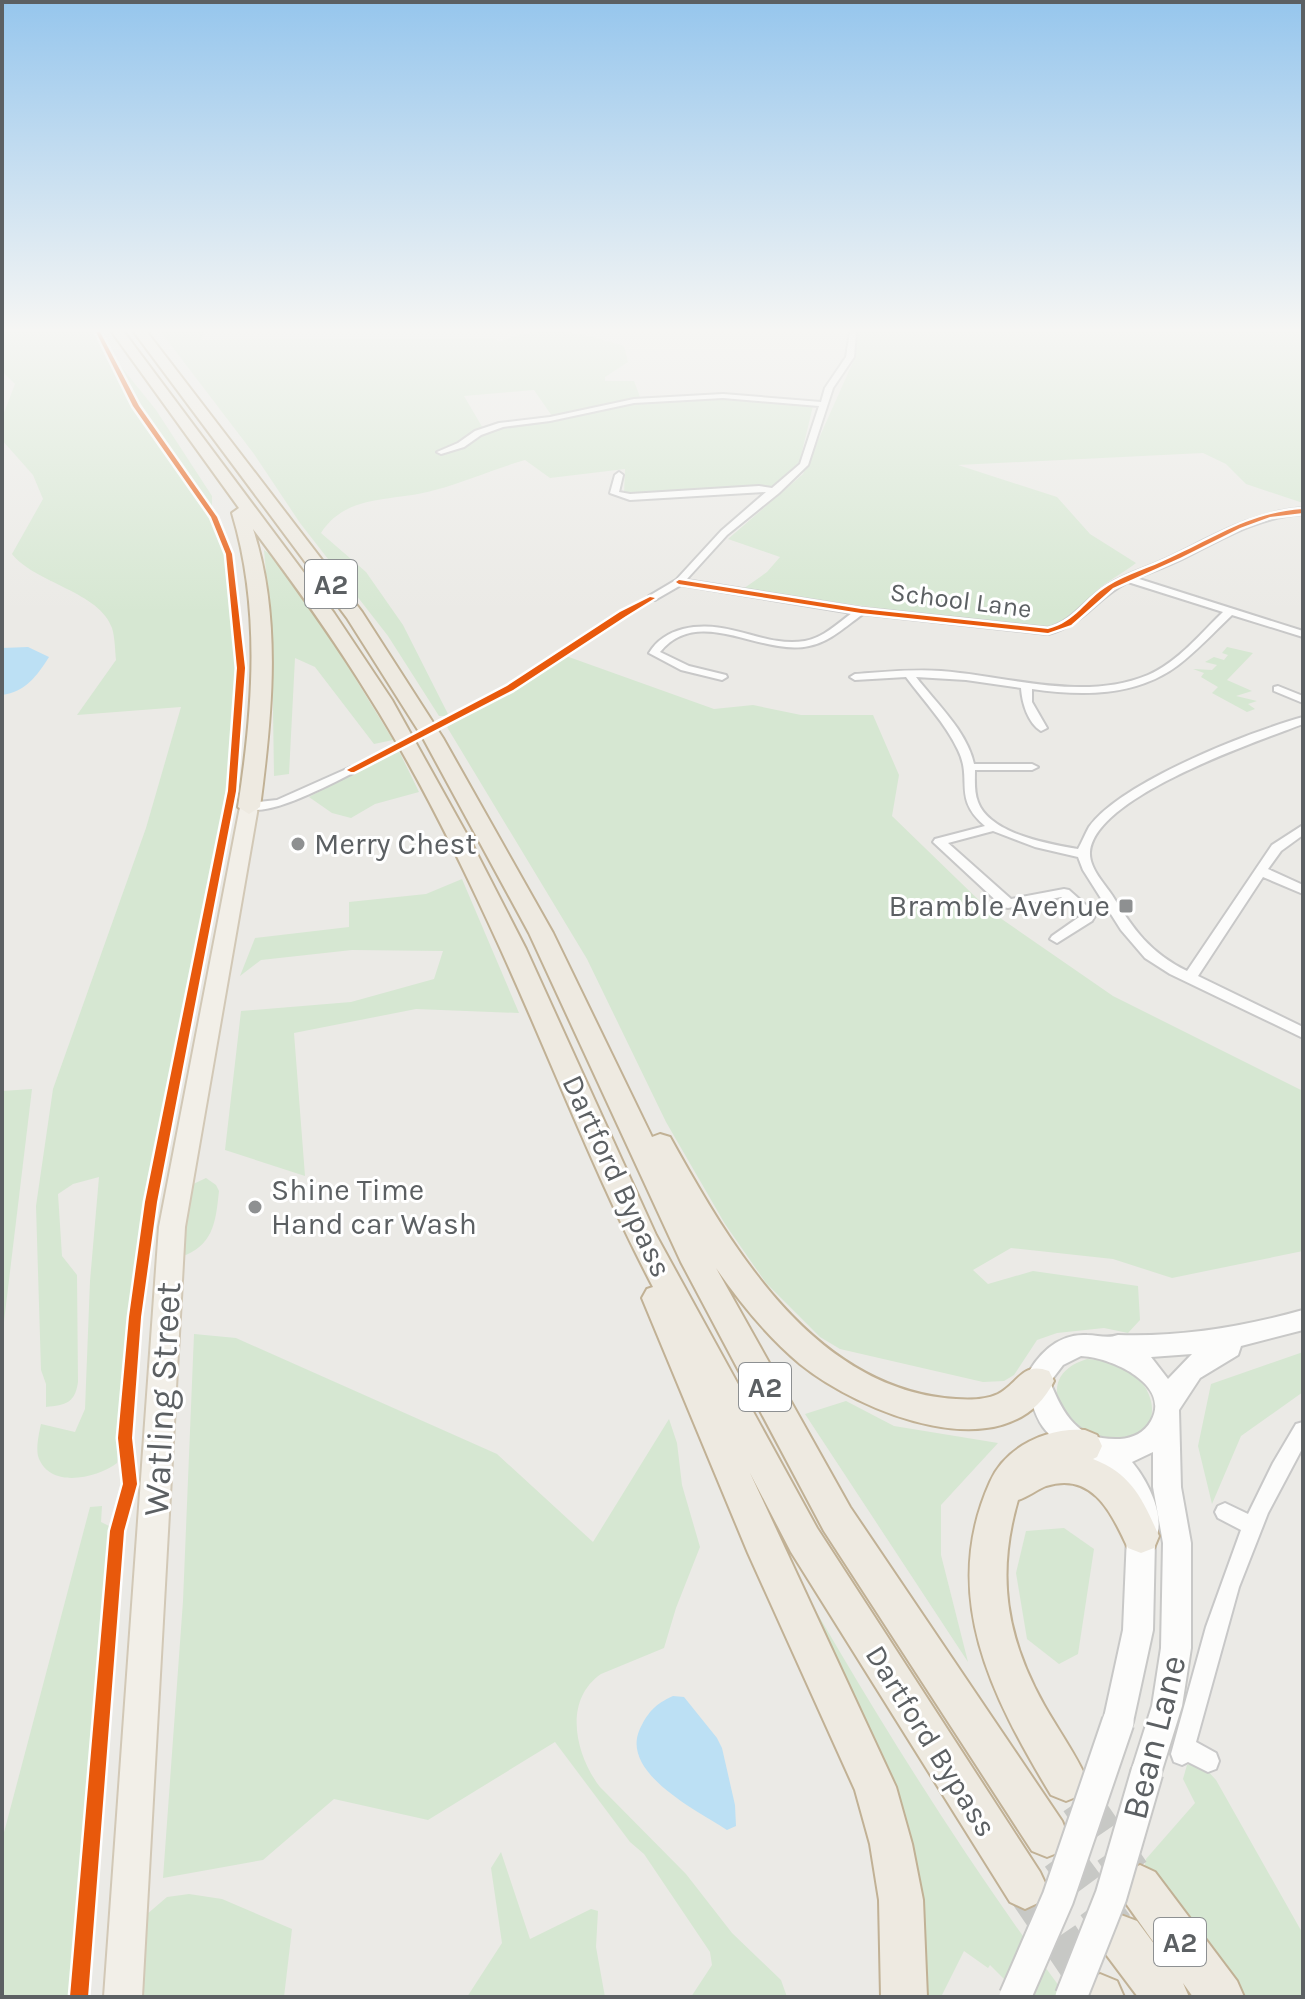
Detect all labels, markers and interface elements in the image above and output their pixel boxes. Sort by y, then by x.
road number: A2 [305,560,357,608]
street label: School Lane [888,576,1033,625]
place label: Merry Chest [314,826,477,862]
marker: Merry Chest [289,835,307,853]
place label: Bramble Avenue [888,888,1110,924]
marker: Bramble Avenue [1117,897,1135,915]
street label: Dartford Bypass [554,1069,680,1283]
place label: Shine Time Hand car Wash [271,1172,477,1242]
marker: Shine Time Hand car Wash [246,1198,264,1216]
street label: Watling Street [135,1281,189,1517]
road number: A2 [739,1363,791,1411]
street label: Dartford Bypass [858,1639,1004,1843]
street label: Bean Lane [1113,1651,1195,1824]
road number: A2 [1154,1918,1206,1966]

